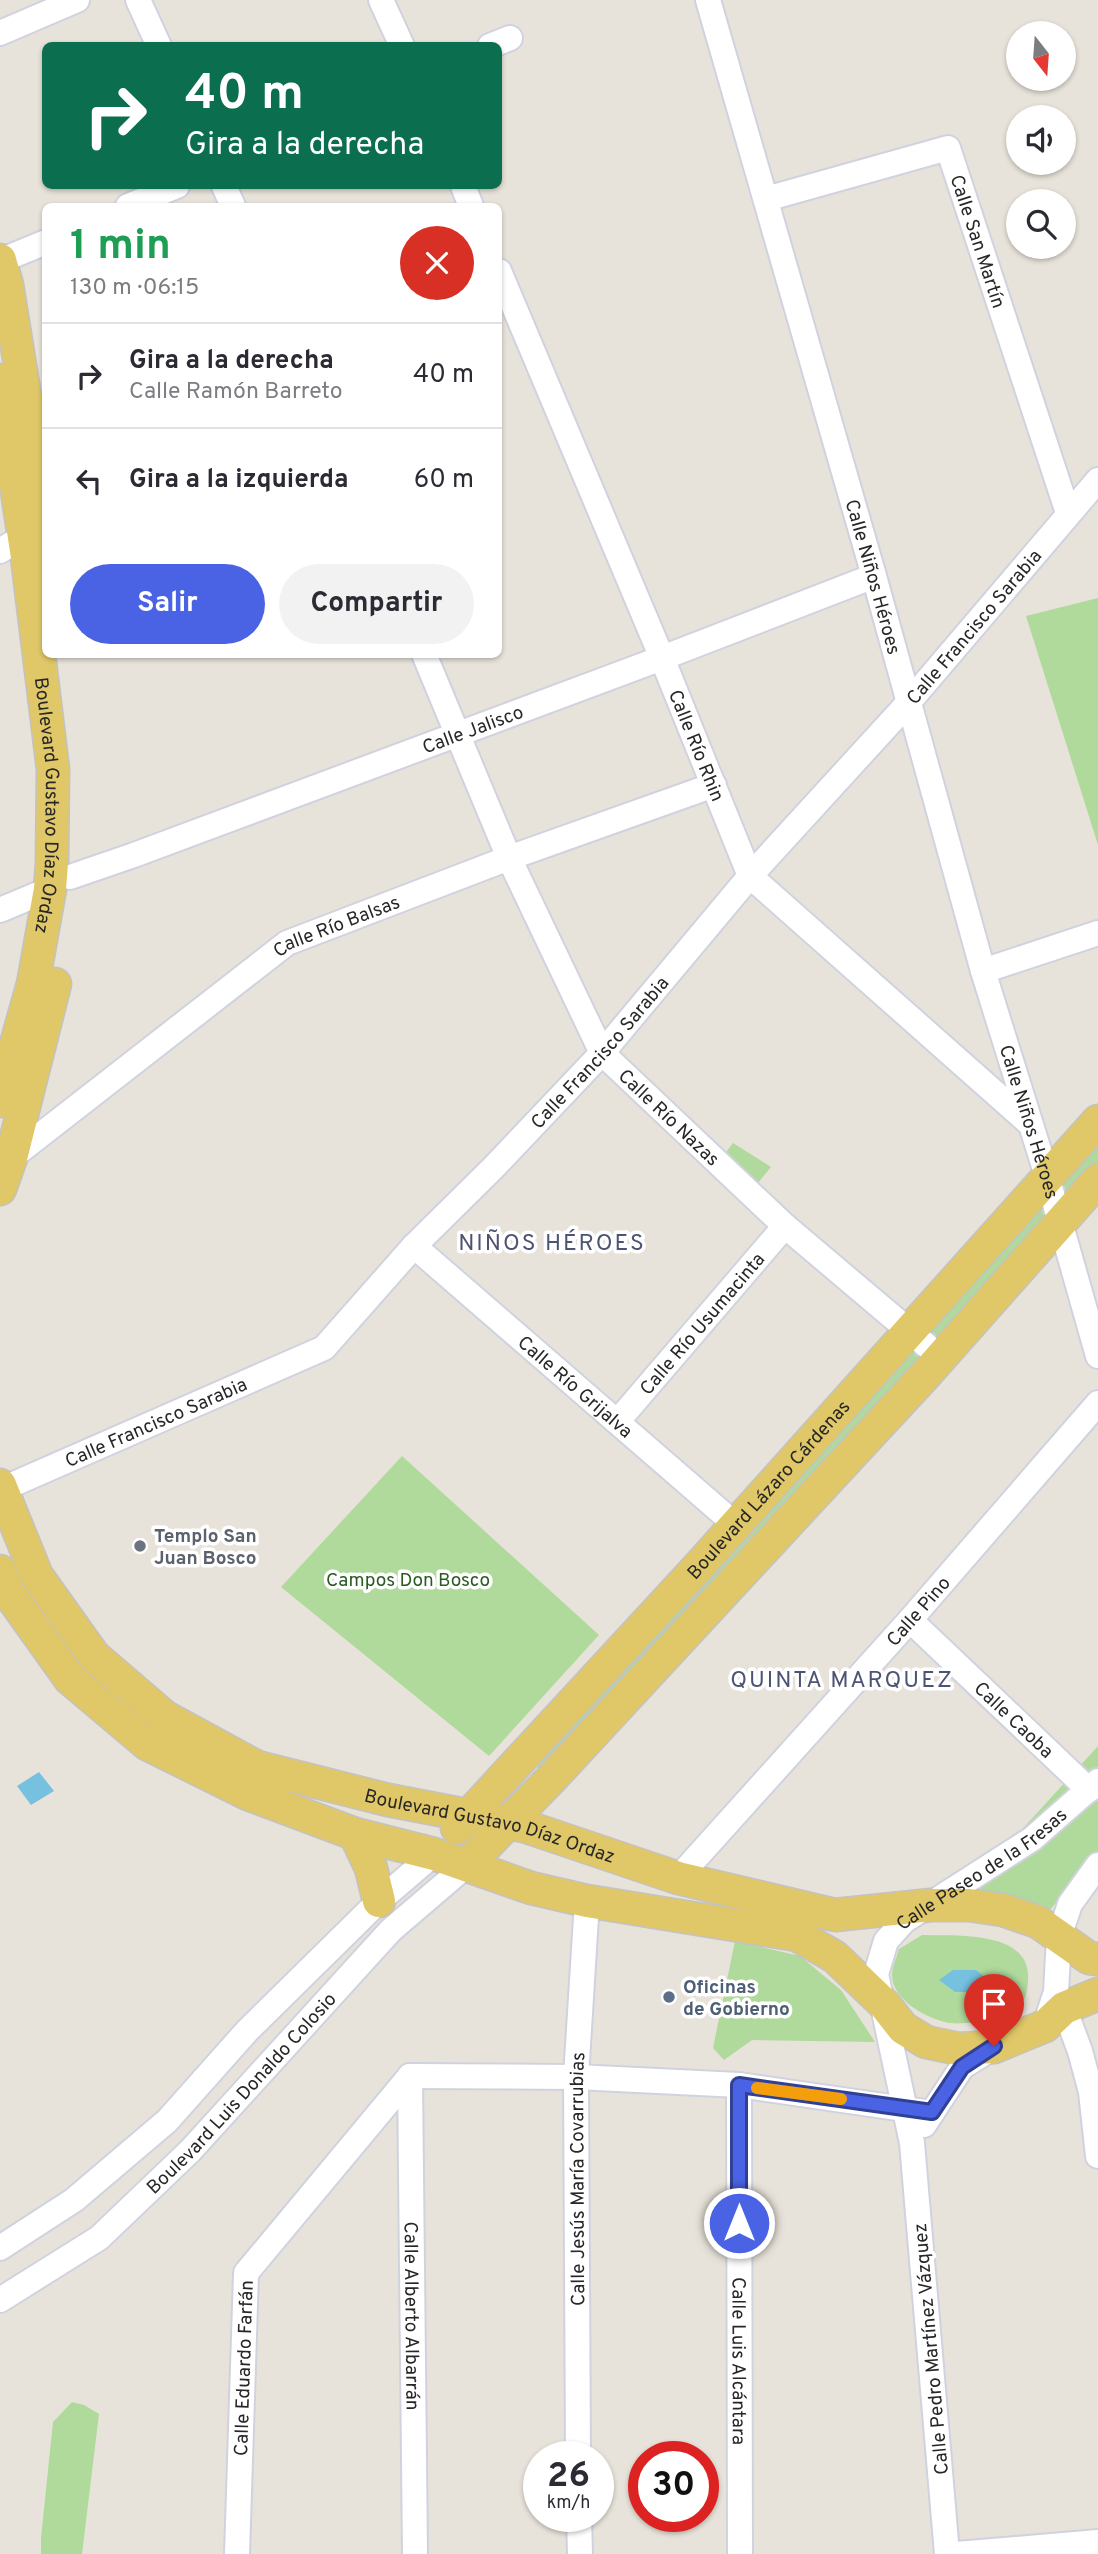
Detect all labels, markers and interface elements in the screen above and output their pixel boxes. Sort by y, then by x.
north arrow [1006,21,1076,91]
map controls [1006,21,1076,259]
text: 40 m [185,65,304,127]
icon: right [70,70,161,161]
button: sound [1006,105,1076,175]
text: Gira a la derecha [185,126,424,166]
street label: Calle San Martín [944,172,1010,312]
button: search [1006,189,1076,259]
text: 1 min [70,221,171,274]
button: close [400,226,474,300]
text: 130 m · 06:15 [70,274,199,303]
text: Gira a la derecha [129,345,334,378]
icon: right [70,357,108,395]
text: 40 m [413,359,474,392]
text: Calle Ramón Barreto [129,378,343,407]
icon: left [70,462,108,500]
text: Gira a la izquierda [129,464,348,497]
text: 60 m [414,464,474,497]
street label: Calle Niños Héroes [839,497,905,657]
street label: Calle Francisco Sarabia [902,545,1048,710]
button: Salir [70,564,265,644]
button: Compartir [279,564,474,644]
street label: Boulevard Gustavo Díaz Ordaz [28,676,63,935]
street label: Calle Río Rhin [662,687,729,805]
street label: Calle Jalisco [419,701,527,760]
street label: Calle Río Balsas [269,891,404,963]
street label: Calle Francisco Sarabia [526,972,675,1135]
street label: Calle Niños Héroes [993,1042,1063,1202]
street label: Calle Río Nazas [612,1065,724,1172]
district label: NIÑOS HÉROES [458,1229,646,1259]
street label: Calle Río Usumacinta [635,1248,771,1401]
street label: Calle Río Grijalva [512,1331,637,1444]
street label: Calle Francisco Sarabia [62,1373,251,1474]
street label: Boulevard Lázaro Cárdenas [683,1396,856,1585]
place label: Templo San Juan Bosco [154,1525,257,1571]
marker: Templo San Juan Bosco [132,1538,148,1554]
park label: Campos Don Bosco [326,1569,490,1593]
street label: Calle Pino [882,1572,956,1652]
district label: QUINTA MARQUEZ [730,1667,954,1696]
street label: Calle Caoba [968,1677,1058,1764]
street label: Boulevard Gustavo Díaz Ordaz [362,1785,618,1870]
street label: Calle Paseo de la Fresas [892,1804,1073,1936]
pin [964,1974,1024,2046]
place label: Oficinas de Gobierno [683,1976,790,2022]
icon: arrive [975,1985,1013,2023]
street label: Boulevard Luis Donaldo Colosio [142,1988,342,2200]
marker: Oficinas de Gobierno [661,1989,677,2005]
street label: Calle Jesús María Covarrubias [566,2051,592,2306]
position arrow [702,2186,776,2260]
street label: Calle Alberto Albarrán [398,2221,423,2411]
street label: Calle Pedro Martínez Vázquez [909,2222,955,2476]
street label: Calle Luis Alcántara [725,2277,750,2445]
street label: Calle Eduardo Farfán [230,2280,260,2457]
speed limit sign: 30 [628,2441,719,2532]
text: 26 [547,2455,590,2499]
text: km/h [547,2492,590,2515]

